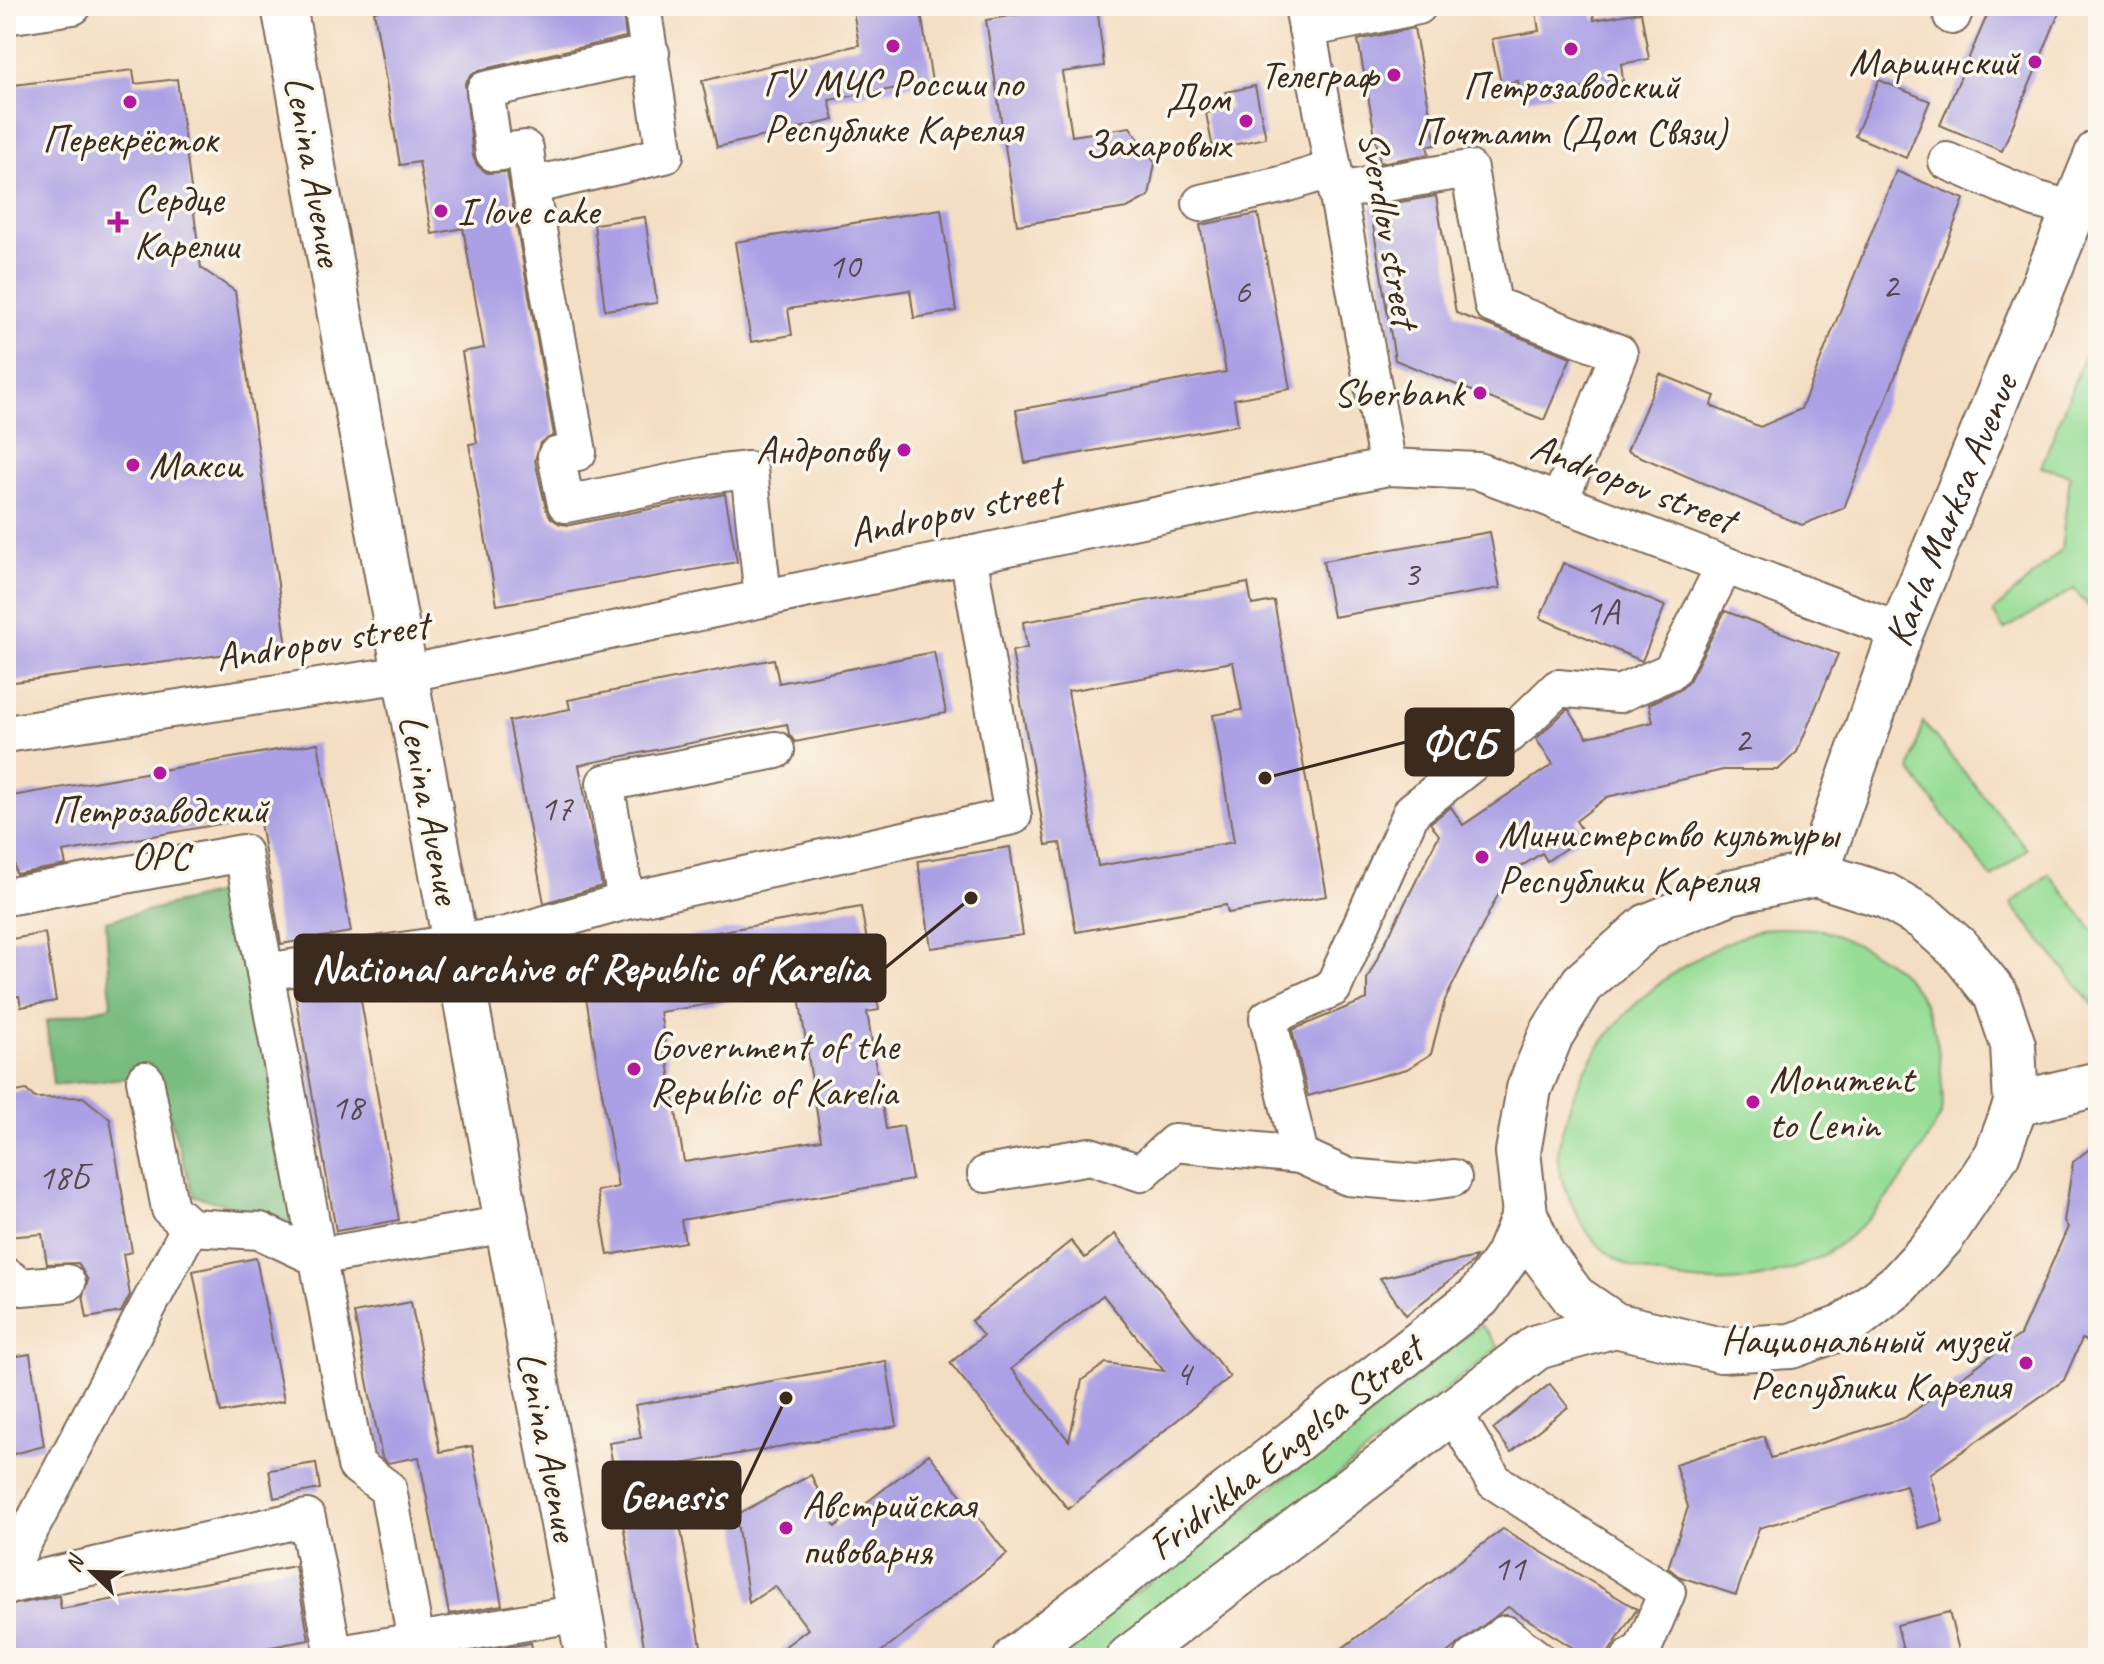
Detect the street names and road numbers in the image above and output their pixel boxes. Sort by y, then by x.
street label: Lenina Avenue [273,72,356,273]
street label: Sverdlov street [1347,127,1432,337]
street label: Karla Marksa Avenue [1873,364,2030,653]
street label: Andropov street [1524,421,1748,547]
street label: Andropov street [845,463,1071,558]
street label: Andropov street [212,599,438,682]
street label: Lenina Avenue [387,710,473,911]
street label: Fridrikha Engelsa Street [1137,1321,1437,1571]
street label: Lenina Avenue [505,1347,591,1548]

